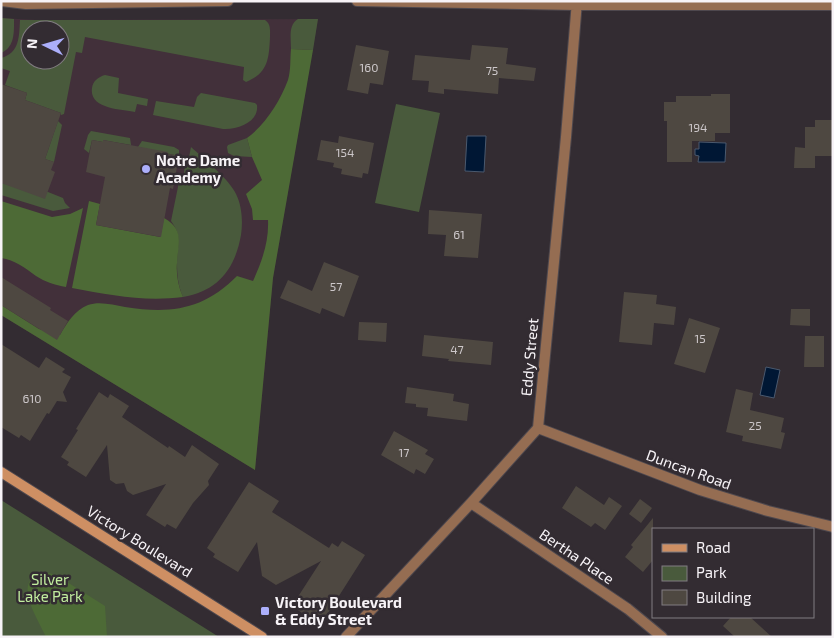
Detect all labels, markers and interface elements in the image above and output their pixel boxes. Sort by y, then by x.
north arrow [20,20,70,70]
text: N [23,38,40,50]
house number: 160 [360,60,378,74]
house number: 75 [486,63,498,77]
house number: 194 [688,120,708,134]
house number: 154 [336,145,354,159]
place label: Notre Dame Academy [156,151,240,187]
marker: Notre Dame Academy [140,163,152,175]
house number: 61 [453,227,465,241]
house number: 57 [330,279,342,293]
street label: Eddy Street [517,317,541,397]
house number: 15 [694,331,706,345]
house number: 47 [450,342,464,356]
house number: 610 [23,391,41,405]
house number: 25 [748,418,762,432]
house number: 17 [399,445,409,459]
street label: Duncan Road [644,445,734,493]
street label: Victory Boulevard [84,501,196,581]
street label: Bertha Place [536,524,618,588]
legend [652,528,814,618]
text: Road [696,538,731,556]
text: Park [696,563,727,581]
park label: Silver Lake Park [17,570,83,605]
text: Building [696,588,752,606]
place label: Victory Boulevard & Eddy Street [275,593,402,629]
marker: Victory Boulevard & Eddy Street [259,605,271,617]

